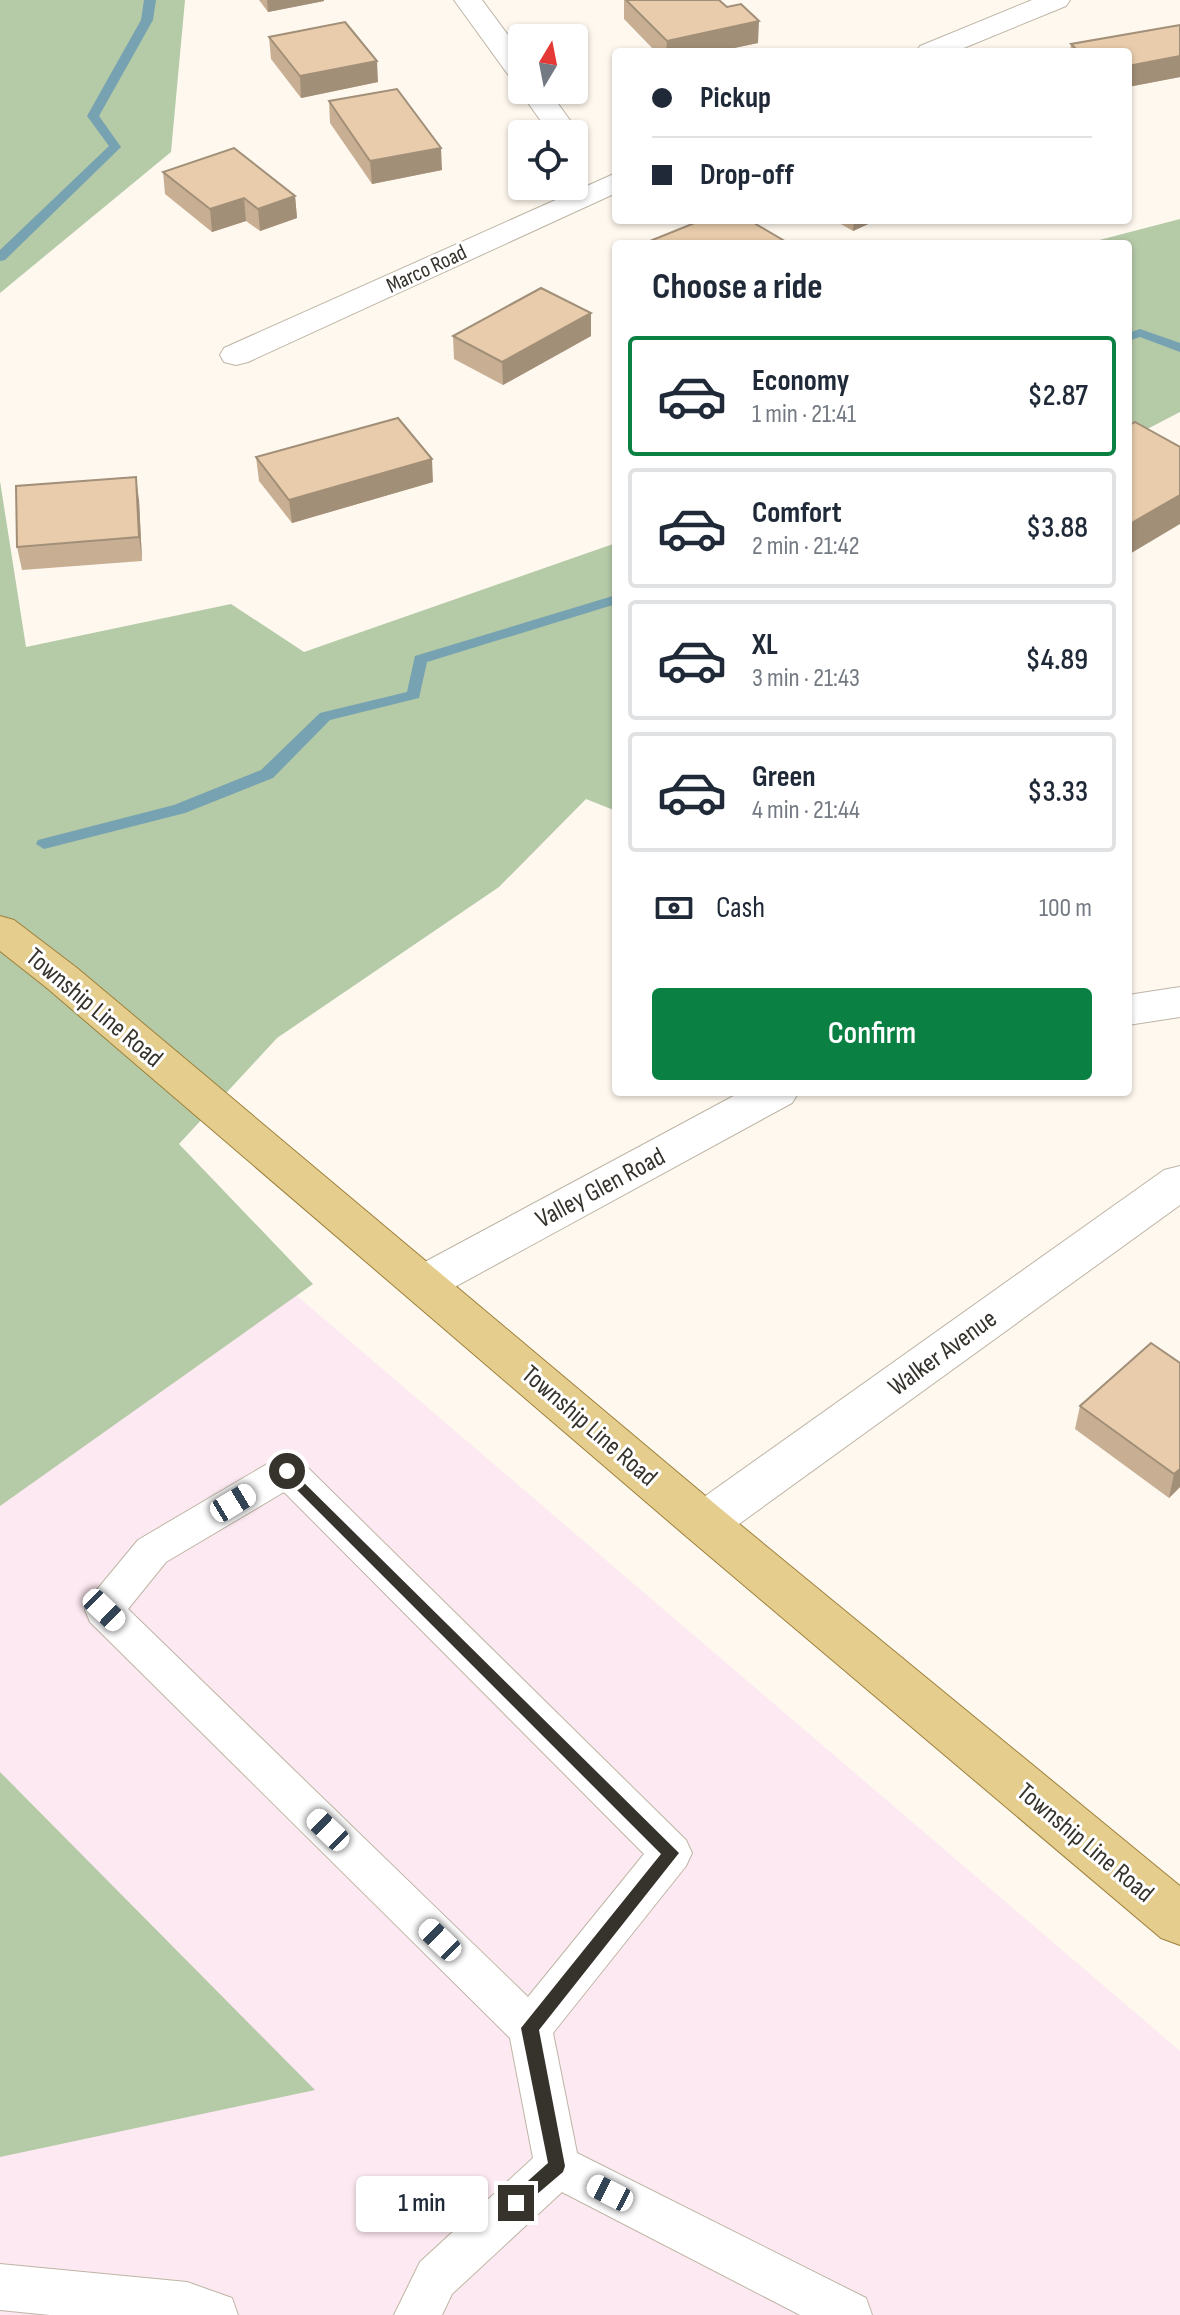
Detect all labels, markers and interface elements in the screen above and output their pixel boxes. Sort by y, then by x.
north arrow [508,24,588,104]
map controls [508,24,588,200]
text: Pickup [700,80,771,116]
button: locate [508,120,588,200]
text: Drop-off [700,157,794,193]
street label: Marco Road [382,239,471,300]
text: Choose a ride [652,266,823,309]
icon: car [656,360,728,432]
text: Economy [752,363,849,399]
text: $2.87 [1027,378,1088,414]
text: 1 min · 21:41 [752,399,856,430]
icon: car [656,492,728,564]
text: Comfort [752,495,842,531]
text: $3.88 [1026,510,1088,546]
text: 2 min · 21:42 [752,531,859,562]
icon: car [656,624,728,696]
text: XL [752,627,778,663]
text: $4.89 [1026,642,1088,678]
text: 3 min · 21:43 [752,663,860,694]
icon: car [656,756,728,828]
text: Green [752,759,816,795]
text: $3.33 [1027,774,1088,810]
text: 4 min · 21:44 [752,795,860,826]
icon: cash [652,886,696,930]
text: Cash [716,890,765,926]
text: 100 m [1039,893,1092,924]
street label: Township Line Road [19,942,169,1074]
button: Confirm [652,988,1092,1080]
street label: Valley Glen Road [531,1141,671,1235]
street label: Walker Avenue [883,1304,1003,1403]
street label: Township Line Road [515,1359,663,1493]
route start [269,1453,305,1489]
car [206,1480,260,1526]
car [78,1585,130,1635]
street label: Township Line Road [1010,1777,1160,1909]
car [302,1805,354,1855]
car [414,1915,466,1965]
car [583,2171,637,2215]
callout: 1 min [356,2175,488,2231]
route end [498,2185,534,2221]
text: 1 min [398,2188,446,2219]

